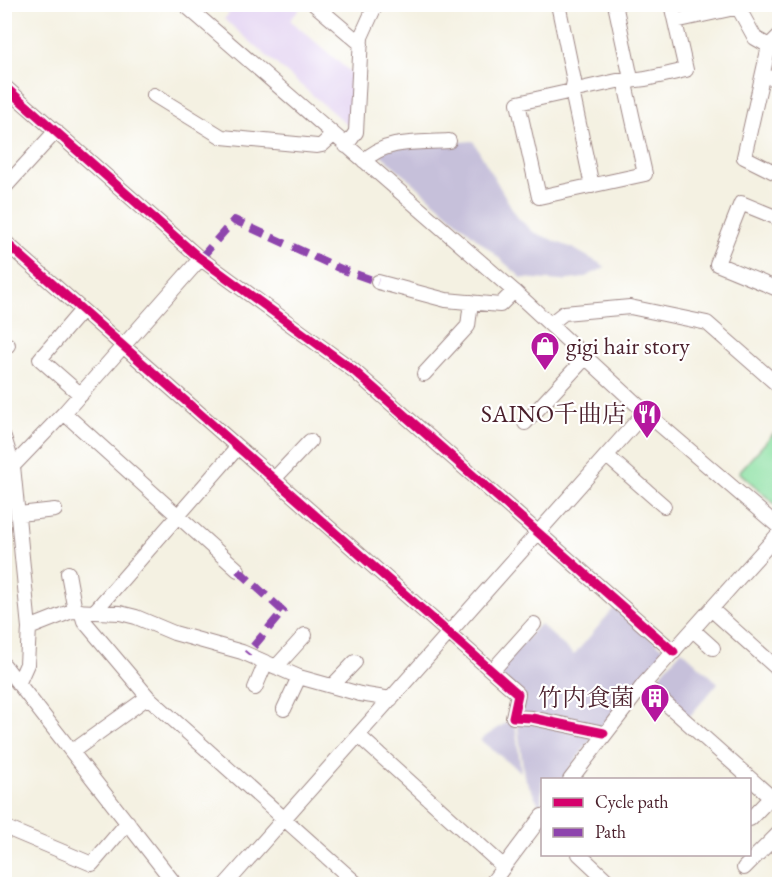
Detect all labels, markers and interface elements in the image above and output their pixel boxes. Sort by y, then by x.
shop icon: gigi hair story [529,330,561,372]
place label: gigi hair story [566,330,690,361]
place label: SAINO千曲店 [481,398,626,429]
restaurant icon: SAINO千曲店 [631,398,663,440]
place label: 竹内食菌 [538,682,634,713]
building icon: 竹内食菌 [639,682,671,724]
legend [541,778,751,856]
text: Cycle path [595,790,669,813]
text: Path [595,820,626,843]

